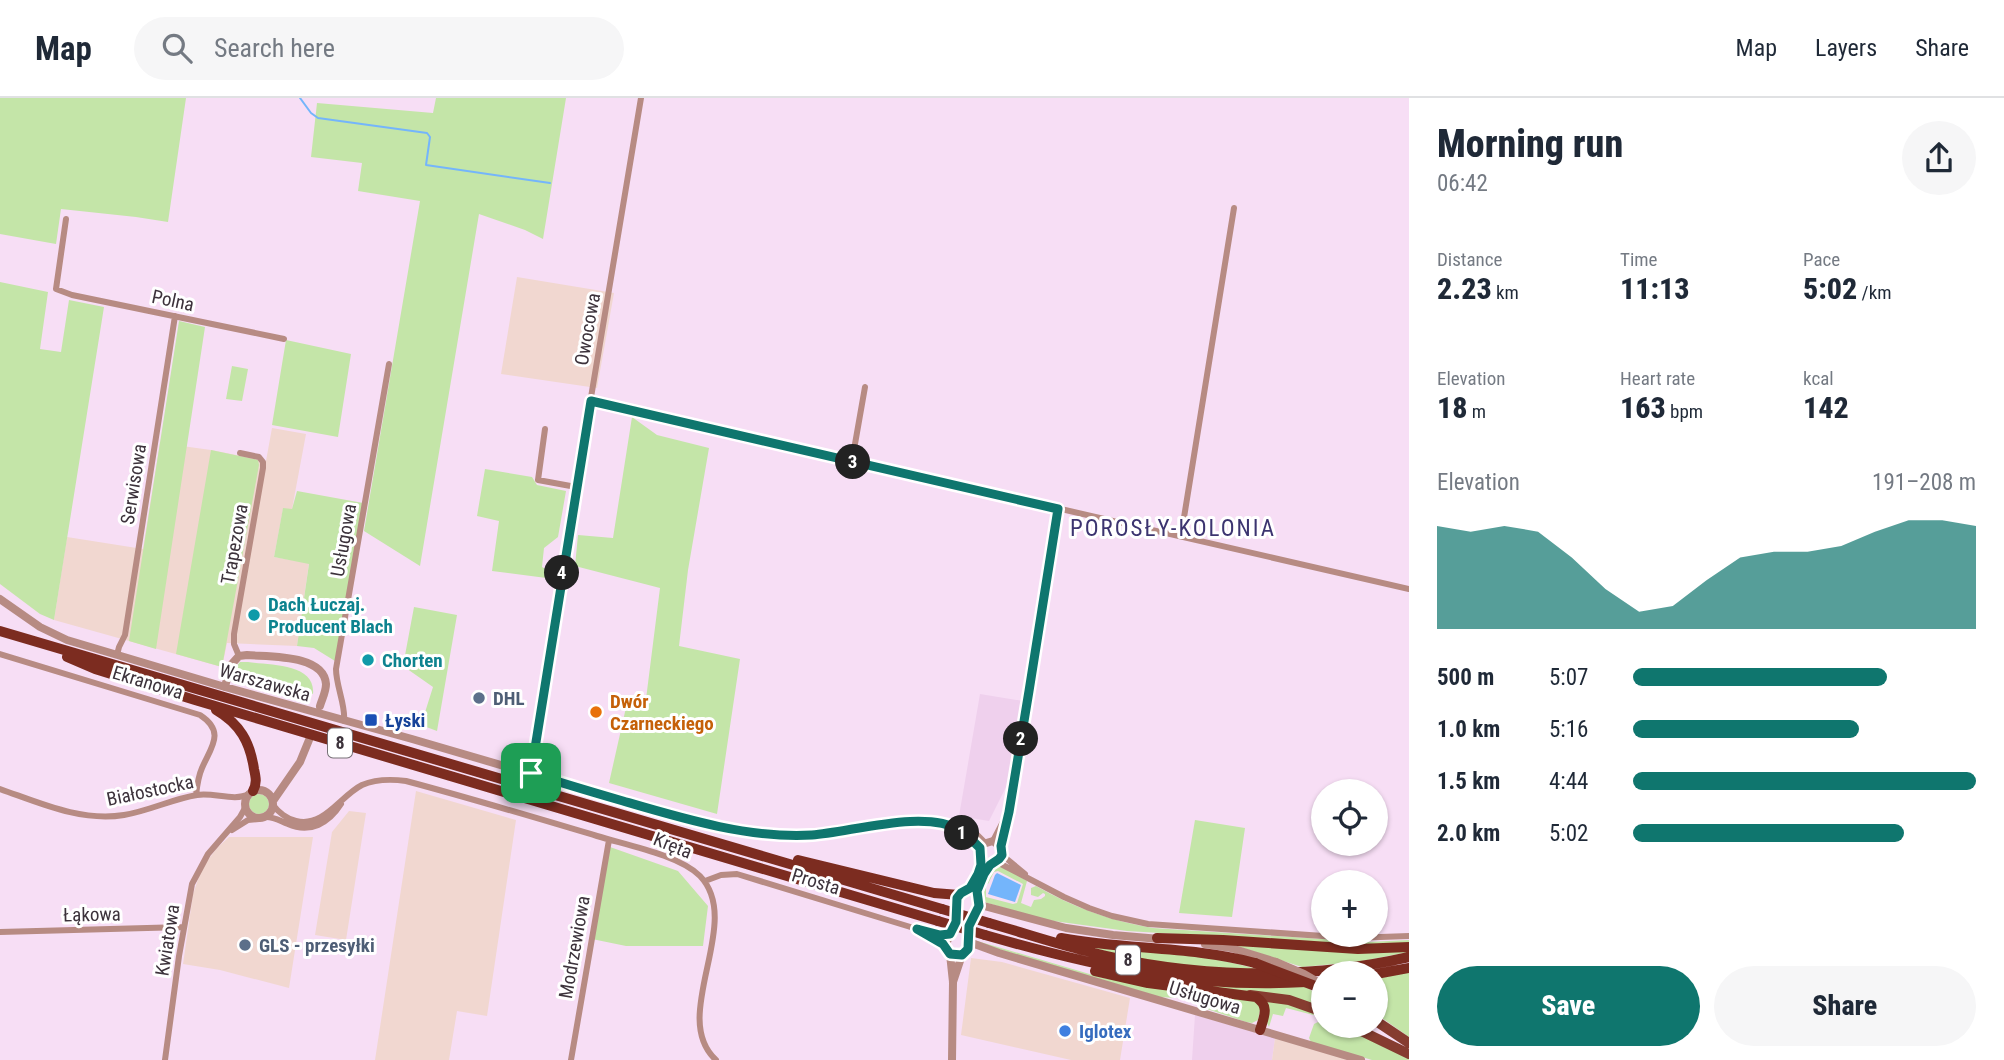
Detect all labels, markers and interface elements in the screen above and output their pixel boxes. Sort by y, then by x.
search box [134,17,624,80]
text: Map [35,29,92,68]
icon: search [158,29,196,67]
text: Search here [214,33,335,63]
text: Map [1736,34,1777,62]
text: Layers [1815,34,1877,62]
text: Share [1915,34,1969,62]
button: share [1902,121,1976,195]
text: Morning run [1437,122,1623,166]
text: 06:42 [1437,170,1488,197]
text: Distance [1437,248,1502,271]
text: Time [1620,248,1657,271]
text: Pace [1803,248,1840,271]
text: 2.23 [1437,271,1492,306]
text: 11:13 [1620,271,1689,306]
text: 5:02 [1803,271,1857,306]
text: km [1492,281,1519,304]
text: /km [1857,281,1892,304]
street label: Polna [150,285,196,316]
street label: Owocowa [570,291,605,367]
text: Elevation [1437,367,1505,390]
text: Heart rate [1620,367,1695,390]
text: kcal [1803,367,1834,390]
text: 18 [1437,390,1468,425]
text: 163 [1620,390,1666,425]
text: 142 [1803,390,1849,425]
text: m [1468,400,1486,423]
text: bpm [1666,400,1703,423]
street label: Serwisowa [116,442,151,526]
pin: 3 [836,444,870,480]
text: 3 [848,450,857,473]
text: Elevation [1437,469,1520,496]
text: 191–208 m [1872,469,1976,496]
street label: Trapezowa [216,502,253,586]
street label: Usługowa [326,502,361,578]
district label: POROSŁY-KOLONIA [1070,515,1276,542]
pin: 4 [544,556,580,590]
text: 4 [557,561,566,584]
place label: Dach Łuczaj. Producent Blach [268,593,393,638]
marker: Dach Łuczaj. Producent Blach [246,607,262,623]
place label: Chorten [382,649,443,672]
marker: Chorten [360,652,376,668]
street label: Warszawska [217,658,313,706]
street label: Ekranowa [110,661,186,704]
text: 500 m [1437,664,1494,691]
text: 5:07 [1549,664,1588,691]
place label: DHL [493,687,525,710]
marker: DHL [471,690,487,706]
place label: Dwór Czarneckiego [610,690,714,735]
marker: Dwór Czarneckiego [588,704,604,720]
place label: Łyski [385,709,425,732]
marker: Łyski [363,712,379,728]
text: 1.0 km [1437,716,1500,743]
text: 5:16 [1549,716,1588,743]
pin: 2 [1004,722,1038,756]
text: 2 [1016,727,1025,750]
road number: 8 [328,728,352,758]
pin [501,743,561,803]
icon: arrive [512,754,550,792]
text: 1.5 km [1437,768,1500,795]
text: 4:44 [1549,768,1588,795]
street label: Białostocka [105,770,196,811]
map controls [1311,779,1388,1038]
button: locate [1311,779,1388,856]
pin: 1 [944,816,979,850]
text: 2.0 km [1437,820,1500,847]
text: 5:02 [1549,820,1588,847]
text: 1 [957,821,966,844]
street label: Kręta [650,827,695,864]
street label: Prosta [789,863,843,900]
button: + [1311,870,1388,947]
street label: Modrzewiowa [554,894,595,1000]
street label: Łąkowa [63,902,121,927]
street label: Kwiatowa [151,903,184,977]
place label: GLS - przesyłki [259,934,375,957]
marker: GLS - przesyłki [237,937,253,953]
road number: 8 [1116,946,1140,974]
button: − [1311,961,1388,1038]
button: Save [1437,966,1700,1046]
button: Share [1714,966,1976,1046]
street label: Usługowa [1166,976,1243,1019]
place label: Iglotex [1079,1020,1132,1043]
marker: Iglotex [1057,1023,1073,1039]

